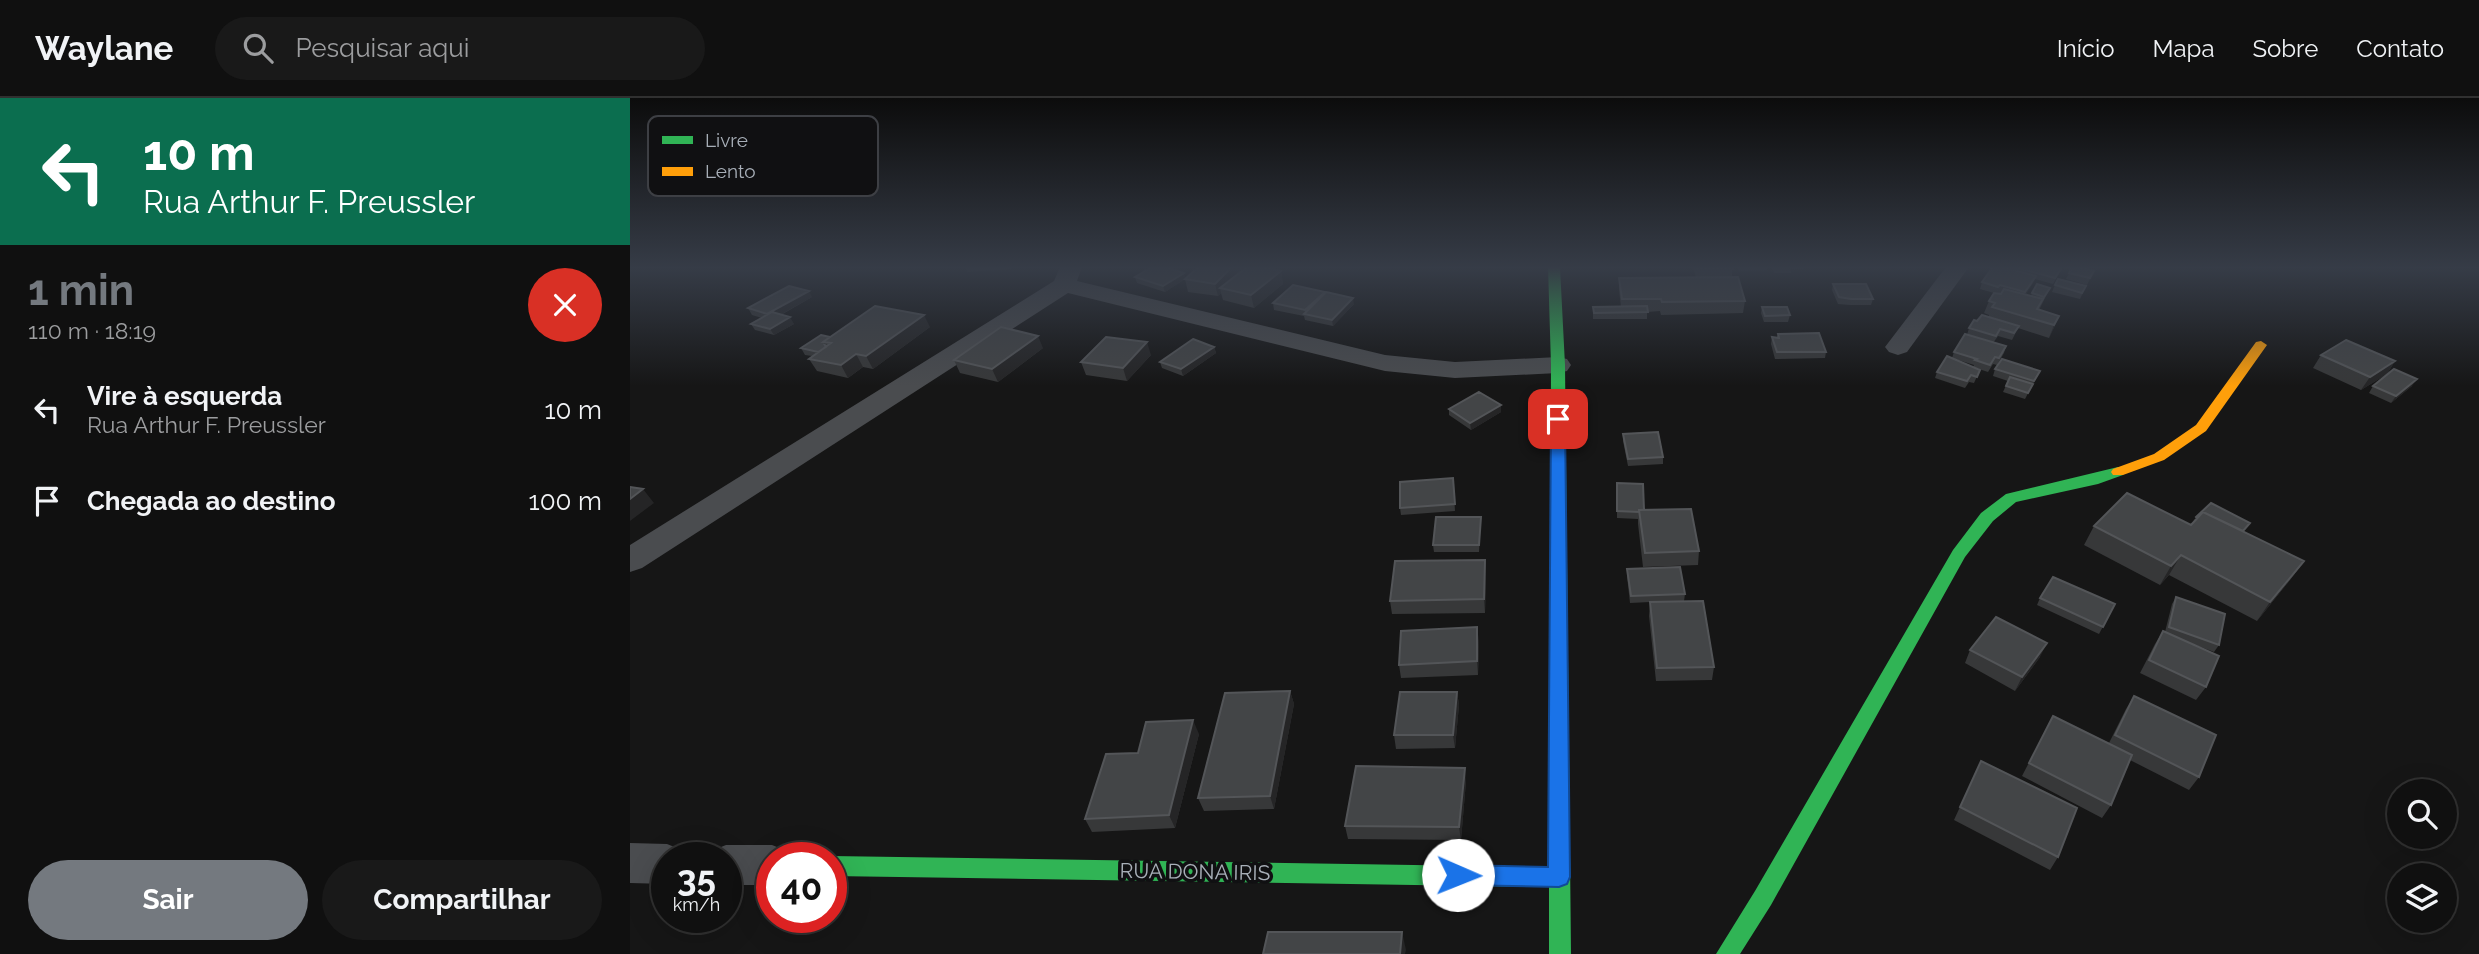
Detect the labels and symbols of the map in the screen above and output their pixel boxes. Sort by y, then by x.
legend [648,116,878,196]
text: Livre [705,129,748,151]
text: Lento [705,160,756,182]
pin [1528,389,1588,449]
position arrow [1421,838,1495,912]
speed limit sign: 40 [756,842,847,933]
street label: RUA DONA IRIS [1119,858,1271,885]

